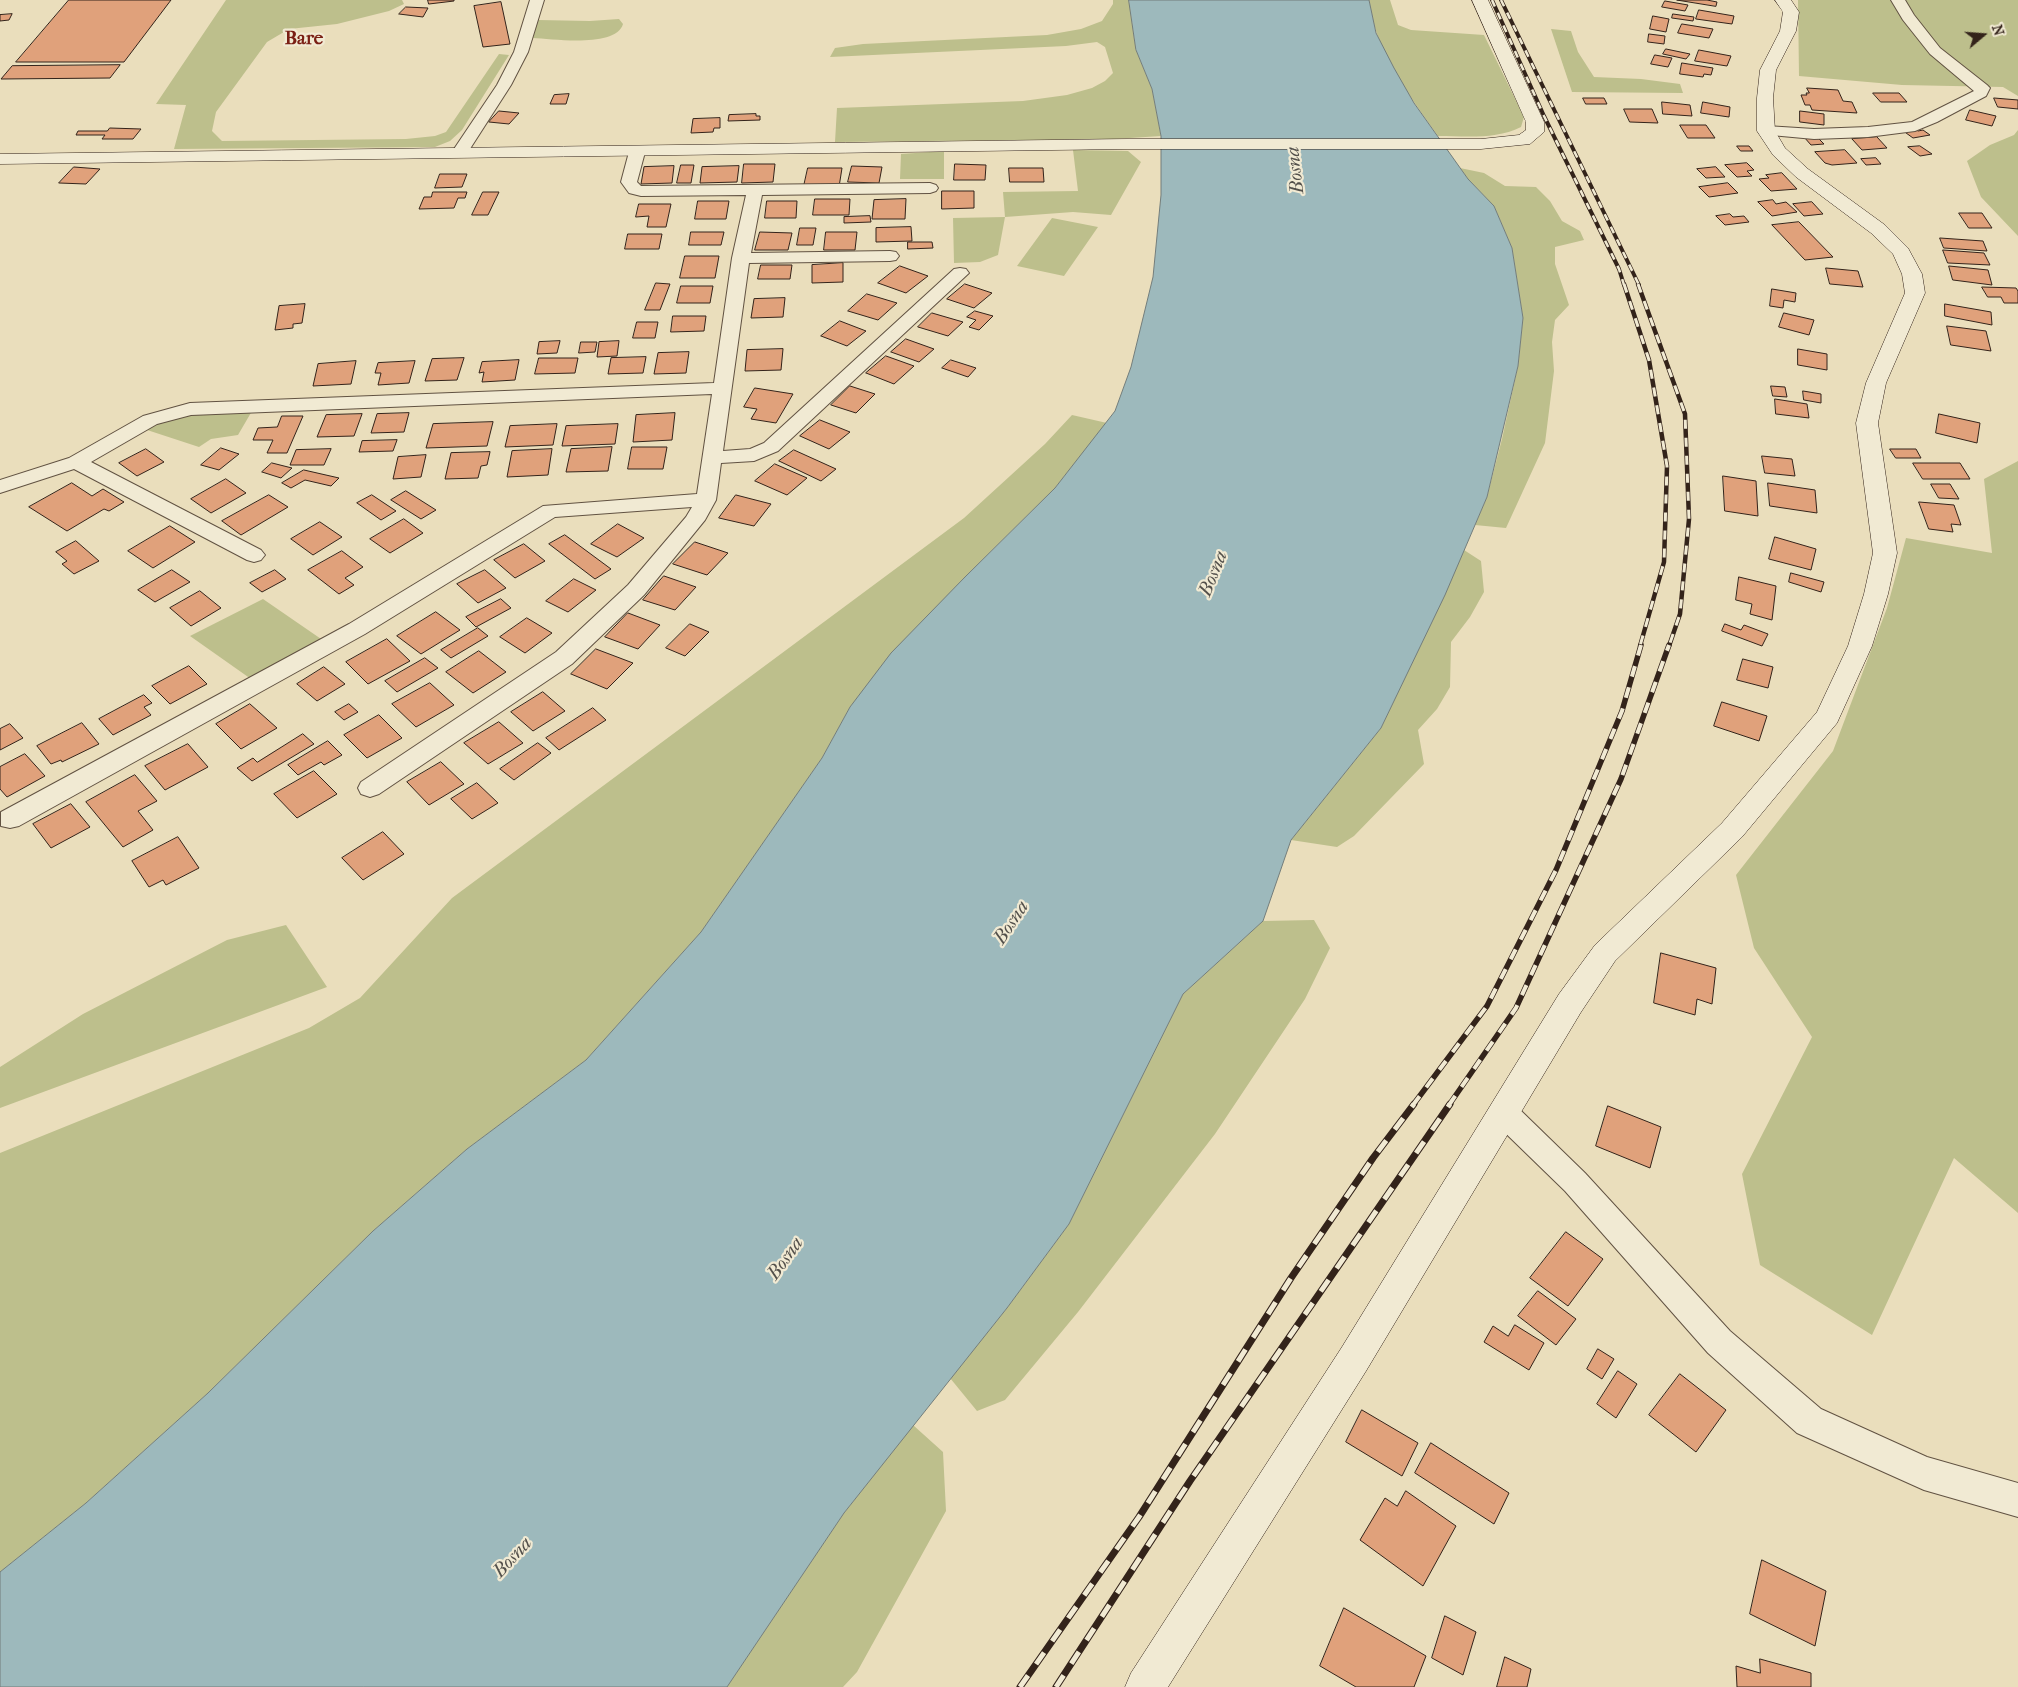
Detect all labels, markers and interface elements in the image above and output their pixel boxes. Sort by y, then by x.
north arrow [1958,10,2008,60]
text: N [1988,23,2007,38]
district label: Bare [285,28,323,50]
water label: Bosna [1282,145,1310,195]
water label: Bosna [1195,548,1233,600]
water label: Bosna [989,897,1035,949]
water label: Bosna [763,1233,809,1285]
water label: Bosna [489,1533,537,1583]

